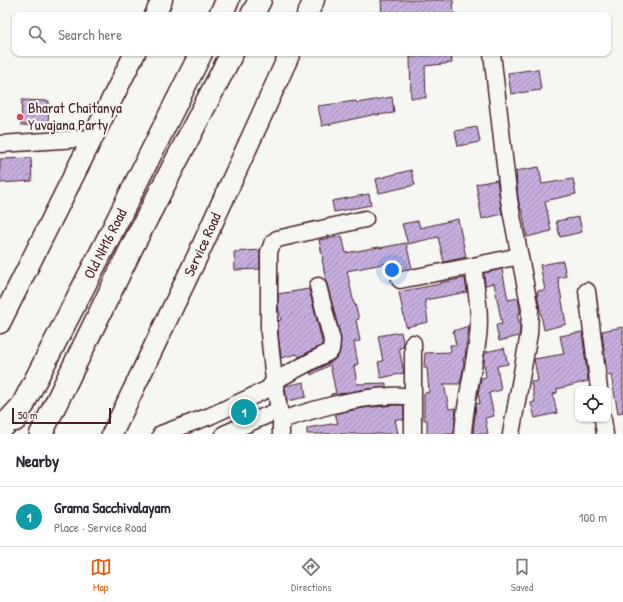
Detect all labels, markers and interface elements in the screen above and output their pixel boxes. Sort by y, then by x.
search box [12,12,611,56]
icon: search [26,23,48,45]
text: Search here [58,24,122,45]
place label: Bharat Chaitanya Yuvajana Party [28,97,122,135]
marker: Bharat Chaitanya Yuvajana Party [15,112,25,122]
street label: Old NH16 Road [78,205,132,282]
street label: Service Road [178,209,226,280]
your location [382,260,402,280]
map controls [575,386,611,422]
button: locate [575,386,611,422]
pin: 1 [231,397,257,427]
scale bar [12,406,111,425]
text: 50 m [18,408,38,422]
text: Nearby [16,449,59,472]
text: Grama Sacchivalayam [54,497,171,518]
text: 1 [27,508,31,526]
text: 100 m [579,508,607,526]
text: Place · Service Road [54,518,146,536]
tab: Map [90,556,112,594]
tab: Directions [291,556,332,594]
tab: Saved [511,556,533,594]

